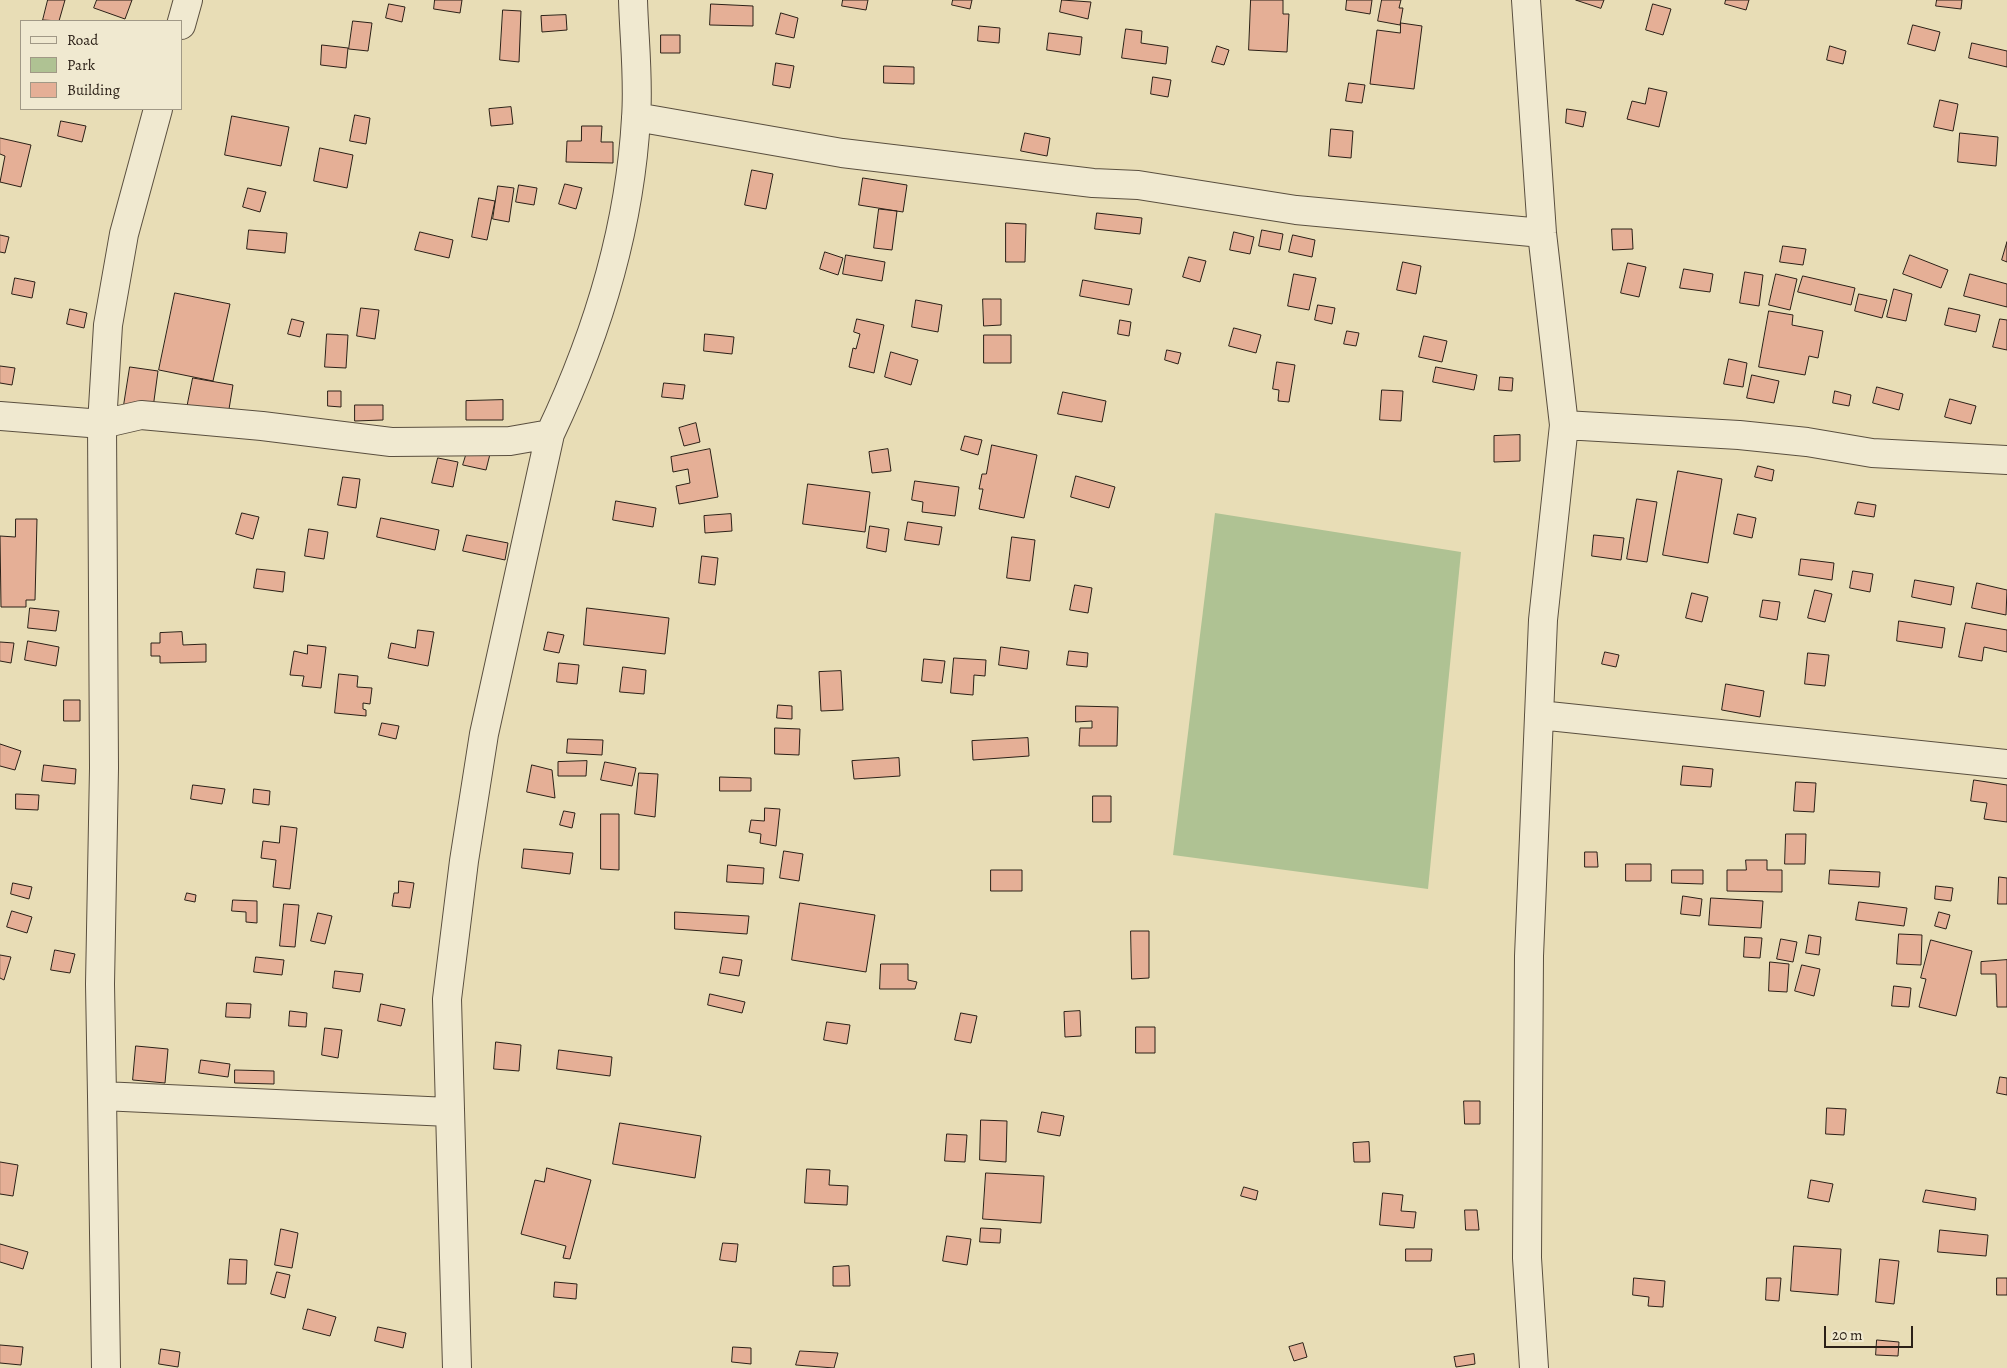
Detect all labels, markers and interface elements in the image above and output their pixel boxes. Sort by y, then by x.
legend [20,20,182,110]
text: Road [67,30,98,50]
text: Park [67,55,95,75]
text: Building [67,80,120,100]
scale bar [1827,1316,1916,1348]
text: 20 m [1832,1325,1863,1345]

